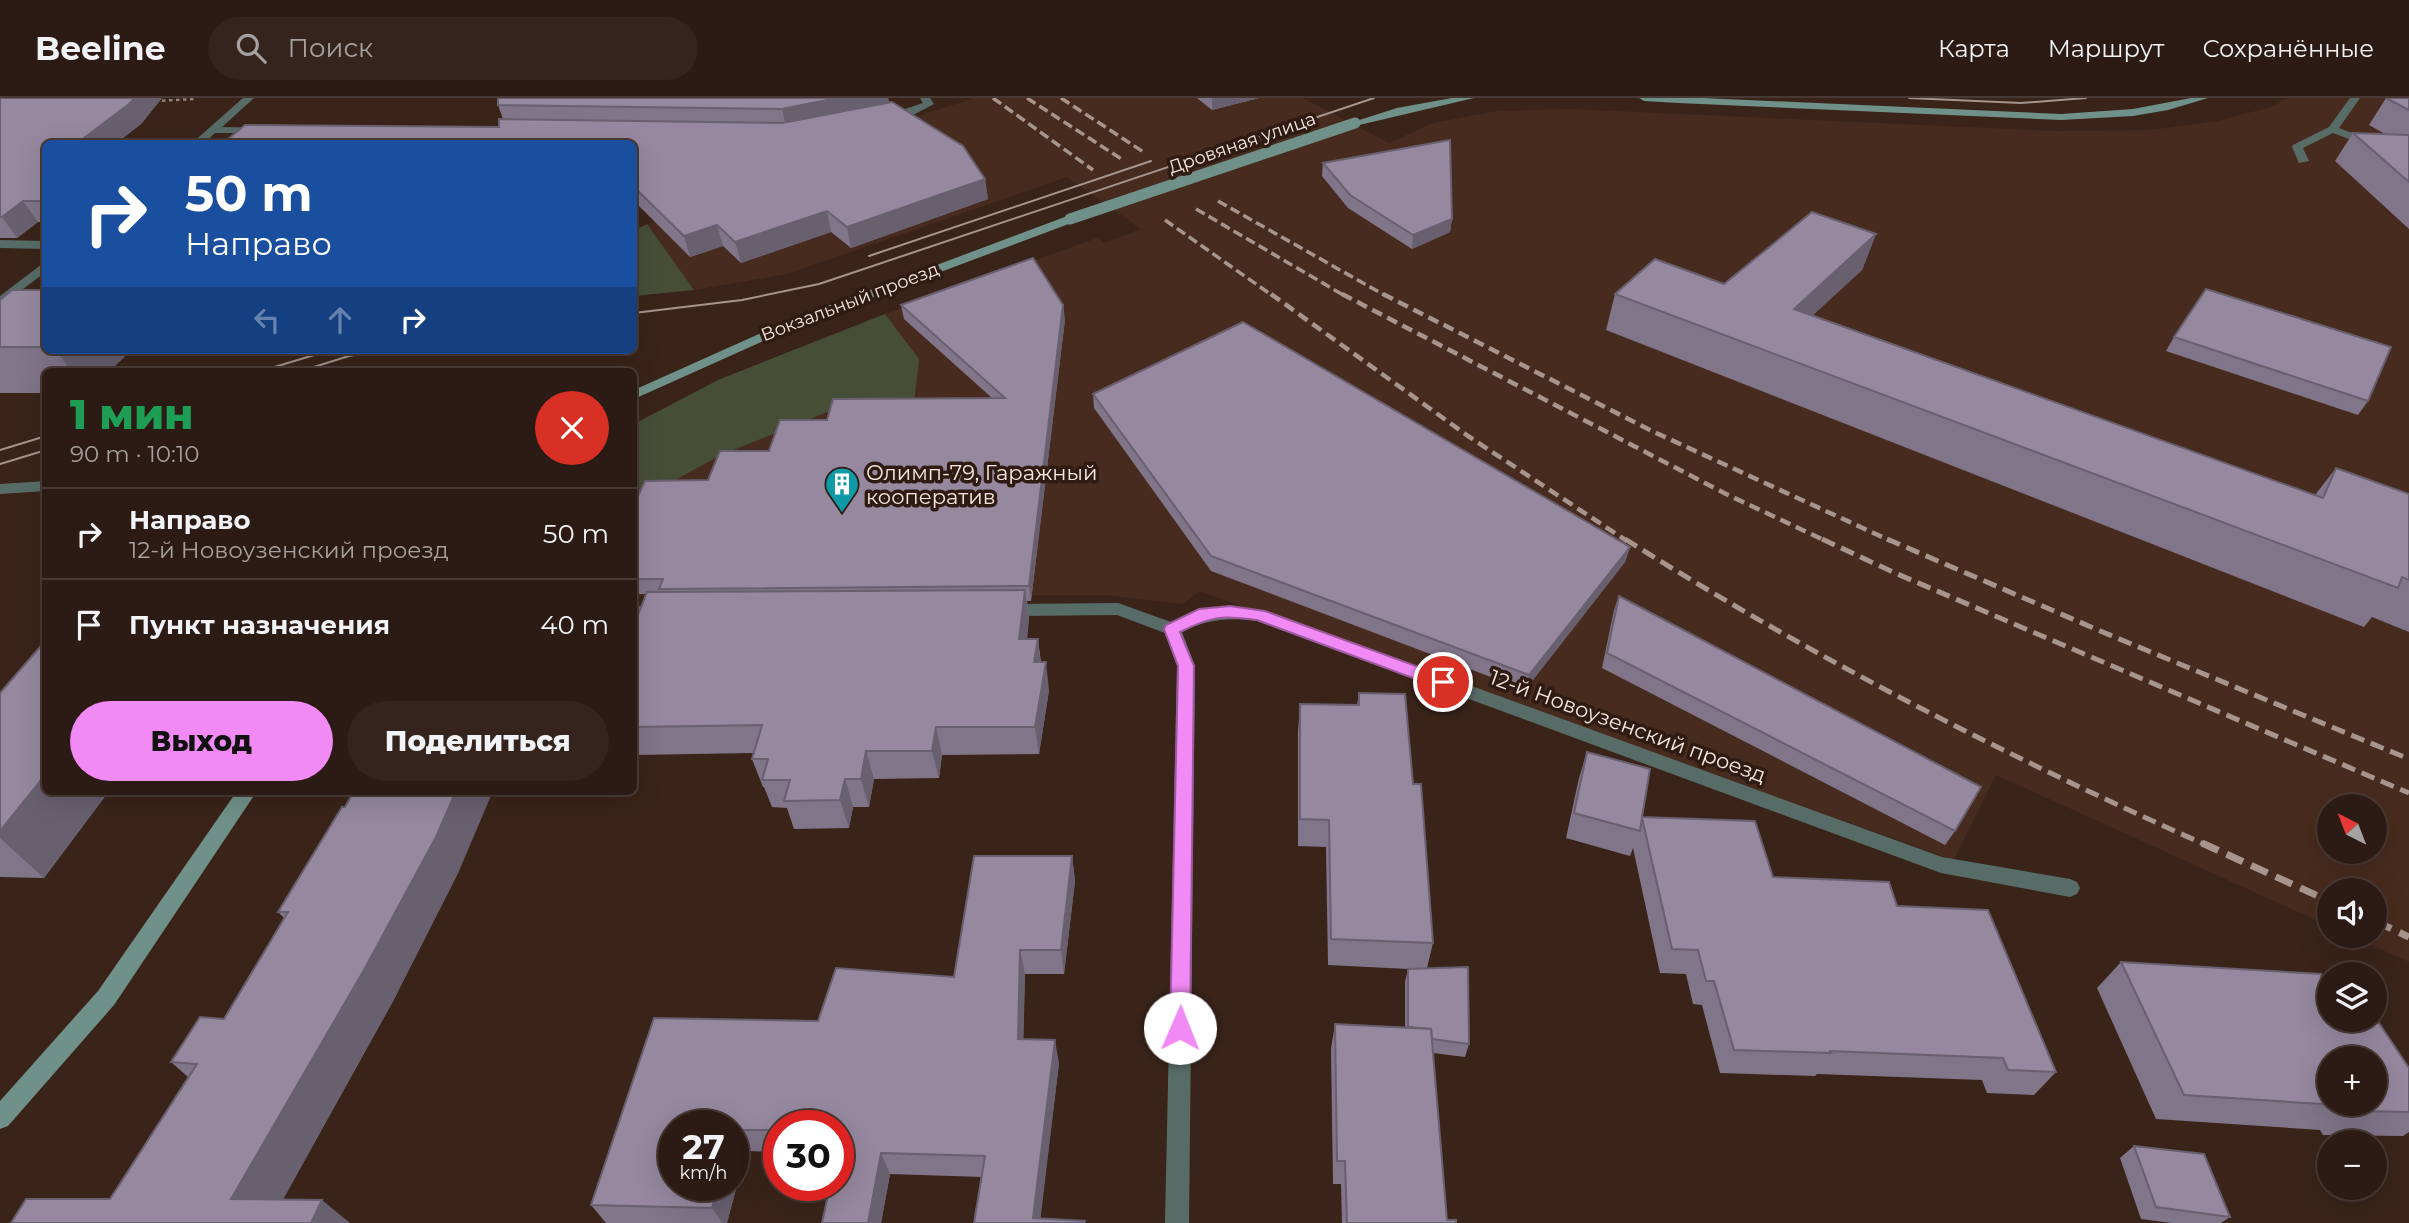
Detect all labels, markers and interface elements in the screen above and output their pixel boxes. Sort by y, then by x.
search box [208,17,698,80]
text: Beeline [35,28,166,68]
icon: search [232,29,270,67]
text: Поиск [288,32,373,64]
text: Карта [1938,34,2010,63]
text: Маршрут [2048,34,2164,63]
text: Сохранённые [2202,34,2374,63]
street label: Дровяная улица [1165,107,1319,179]
text: 50 m [185,164,313,223]
icon: right [70,168,161,259]
text: Направо [185,224,332,263]
street label: Вокзальный проезд [758,258,942,346]
icon: left [248,301,286,339]
icon: ahead [321,301,359,339]
icon: right [394,301,432,339]
text: 1 мин [70,388,194,440]
button: close [535,391,609,465]
text: 90 m · 10:10 [70,440,199,468]
place label: Олимп-79, Гаражный кооператив [866,460,1097,509]
building icon: Олимп-79, Гаражный кооператив [823,465,861,514]
text: Направо [129,504,250,536]
icon: right [70,515,108,553]
text: 50 m [543,518,609,550]
text: 12-й Новоузенский проезд [129,536,449,564]
icon: arrive [70,606,108,644]
text: Пункт назначения [129,609,390,641]
text: 40 m [540,609,609,641]
pin [1413,652,1473,712]
icon: arrive [1424,663,1462,701]
street label: 12-й Новоузенский проезд [1487,664,1769,788]
button: Выход [70,701,333,781]
button: Поделиться [347,701,609,781]
north arrow [2317,794,2387,864]
map controls [2317,794,2387,1200]
button: sound [2317,878,2387,948]
button: layers [2317,962,2387,1032]
position arrow [1143,991,1217,1065]
button: + [2317,1046,2387,1116]
speed limit sign: 30 [763,1110,854,1201]
text: 27 [682,1125,725,1168]
button: − [2317,1130,2387,1200]
text: km/h [679,1162,728,1184]

